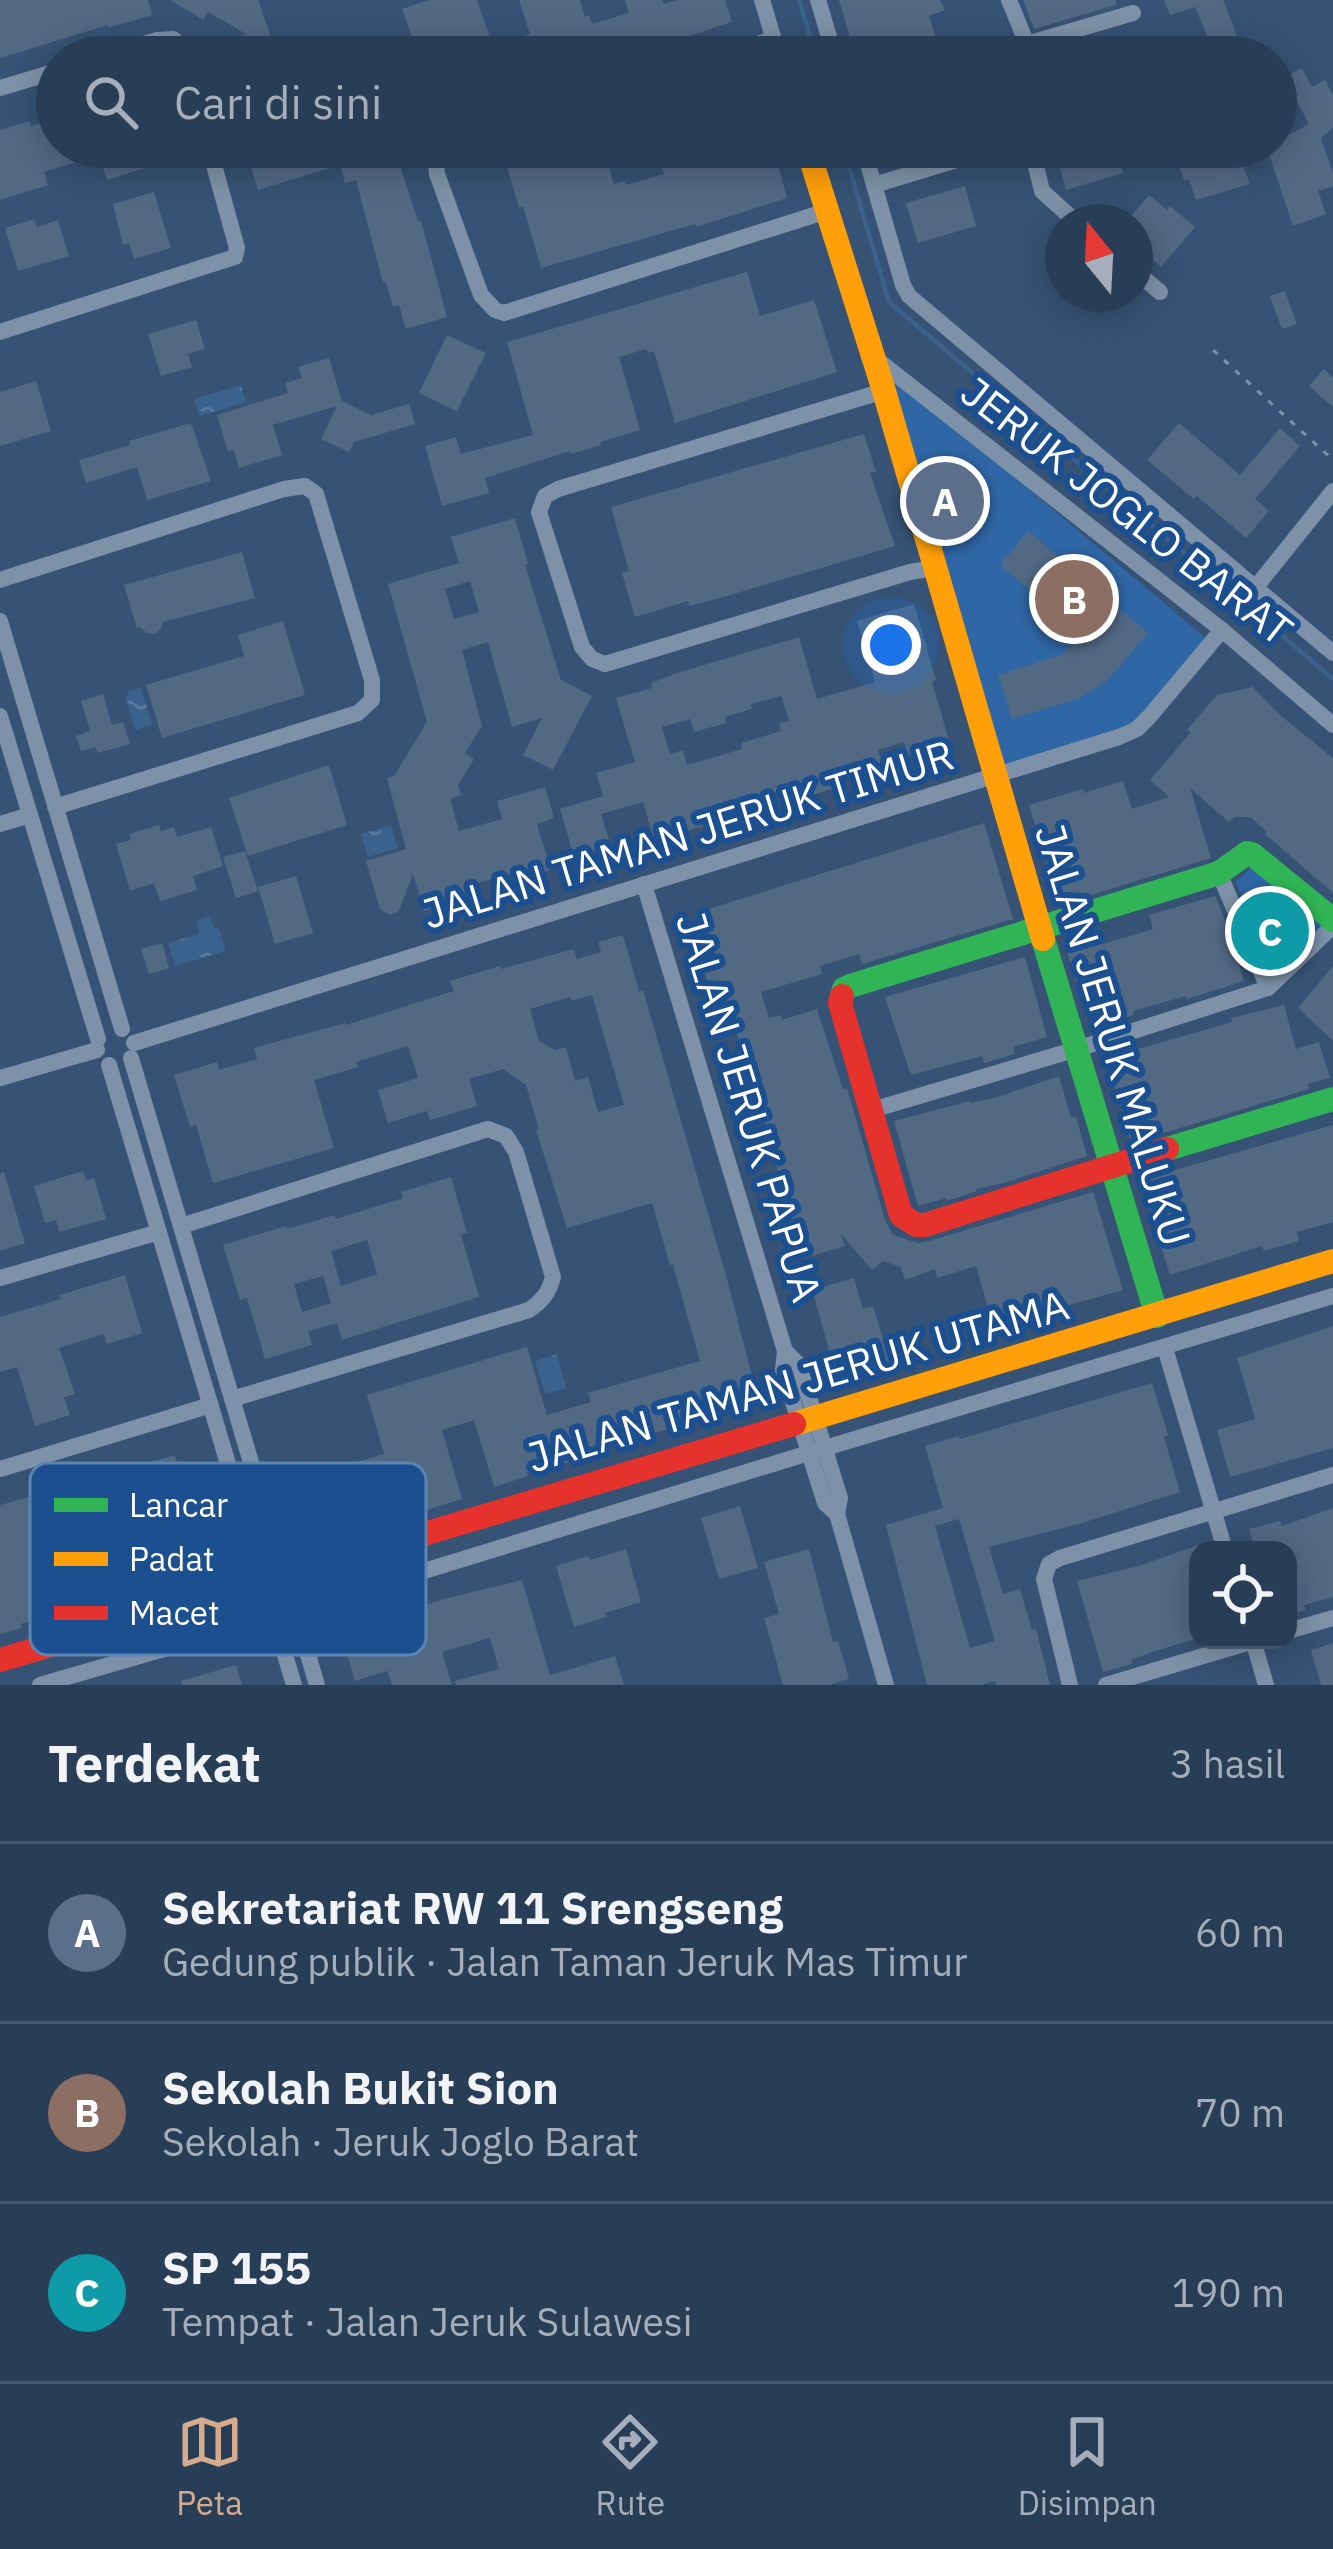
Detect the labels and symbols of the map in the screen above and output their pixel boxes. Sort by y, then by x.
north arrow [1045,204,1153,312]
street label: JERUK JOGLO BARAT [951,366,1303,656]
pin: A [906,456,984,546]
pin: B [1035,554,1113,644]
your location [861,615,921,675]
street label: JALAN TAMAN JERUK TIMUR [416,726,960,941]
street label: JALAN JERUK MALUKU [1023,817,1204,1252]
pin: C [1231,886,1309,976]
street label: JALAN JERUK PAPUA [664,905,835,1308]
street label: JALAN TAMAN JERUK UTAMA [521,1277,1075,1484]
legend [30,1463,426,1655]
text: Lancar [129,1483,228,1526]
text: Padat [129,1537,215,1580]
text: Macet [129,1591,220,1634]

